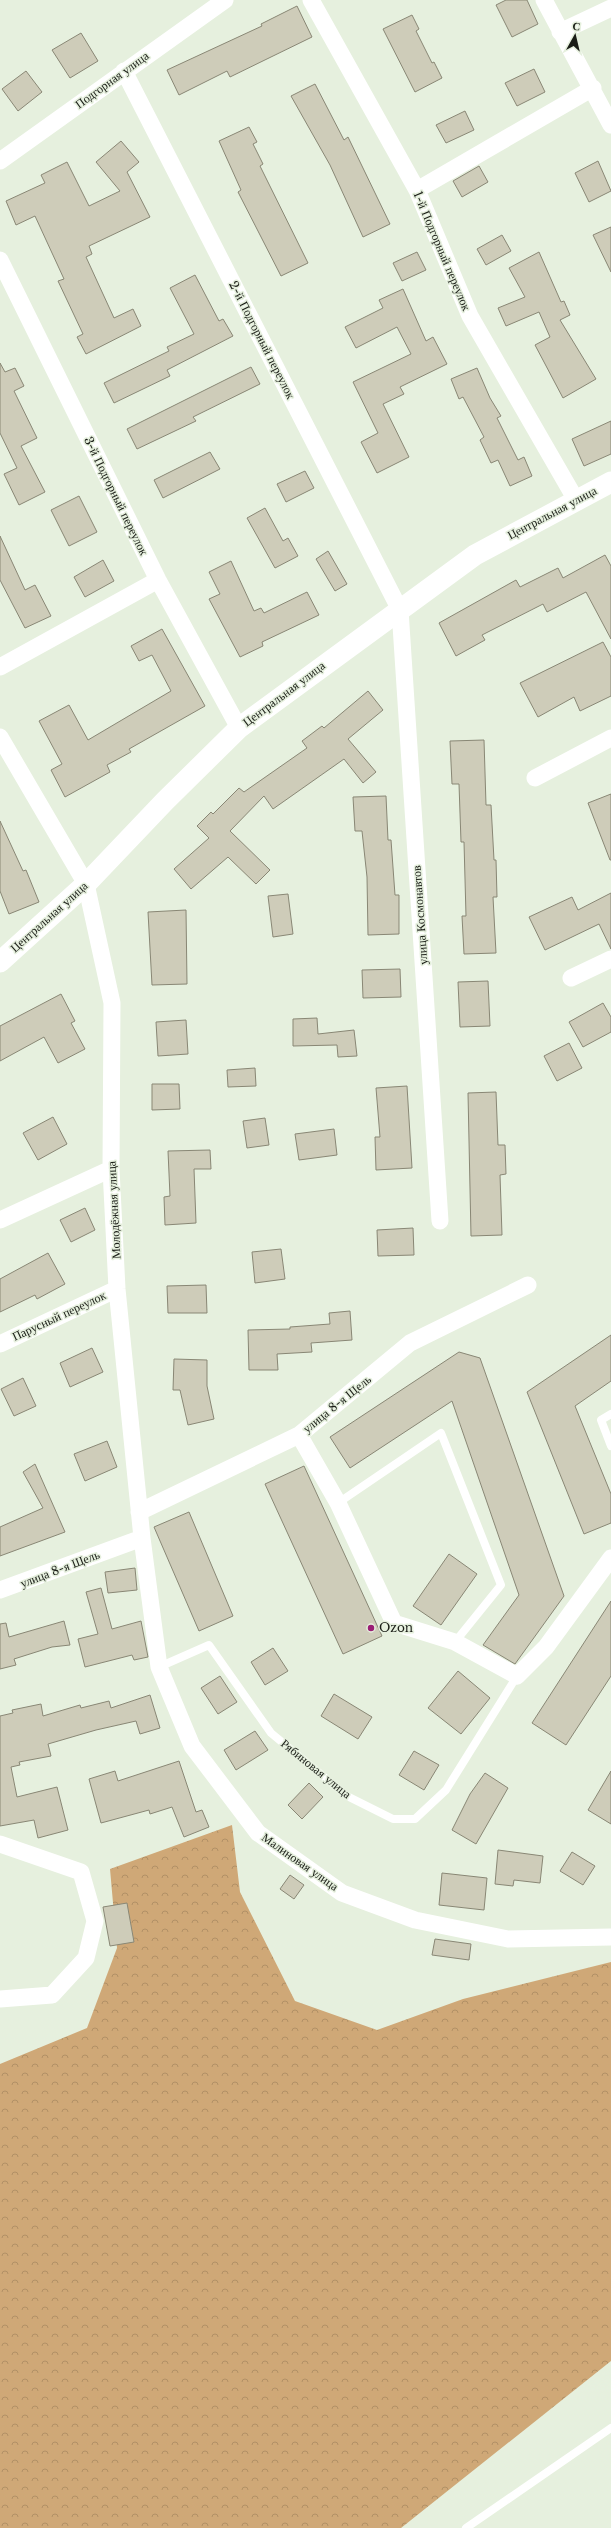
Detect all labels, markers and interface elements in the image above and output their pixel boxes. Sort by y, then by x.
north arrow [555,16,595,56]
text: С [571,19,581,34]
street label: Подгорная улица [72,47,152,111]
street label: 1-й Подгорный переулок [411,189,474,313]
street label: 2-й Подгорный переулок [226,278,299,401]
street label: 3-й Подгорный переулок [81,434,152,558]
street label: Центральная улица [505,482,600,542]
street label: Центральная улица [240,657,328,729]
street label: улица Космонавтов [409,865,430,965]
street label: Центральная улица [7,877,91,955]
street label: Молодёжная улица [103,1160,124,1259]
street label: Парусный переулок [10,1287,108,1344]
street label: улица 8-я Щель [299,1371,374,1436]
street label: улица 8-я Щель [18,1546,102,1591]
place label: Ozon [379,1620,413,1635]
marker: Ozon [366,1623,376,1633]
street label: Рябиновая улица [278,1736,355,1802]
street label: Малиновая улица [259,1830,342,1894]

